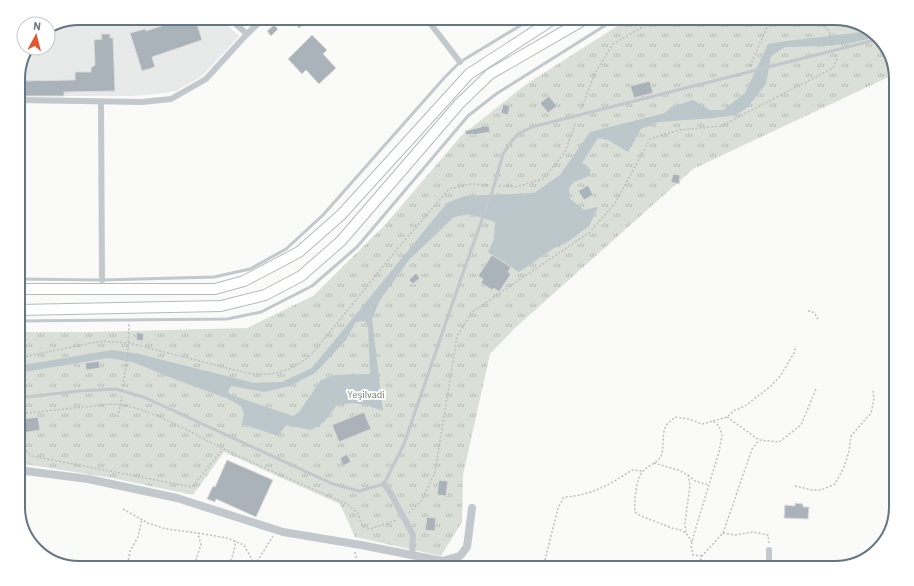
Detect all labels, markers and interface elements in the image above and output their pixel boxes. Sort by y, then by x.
north arrow [16,16,56,56]
text: N [33,19,42,32]
park label: Yeşilvadi [347,388,385,400]

